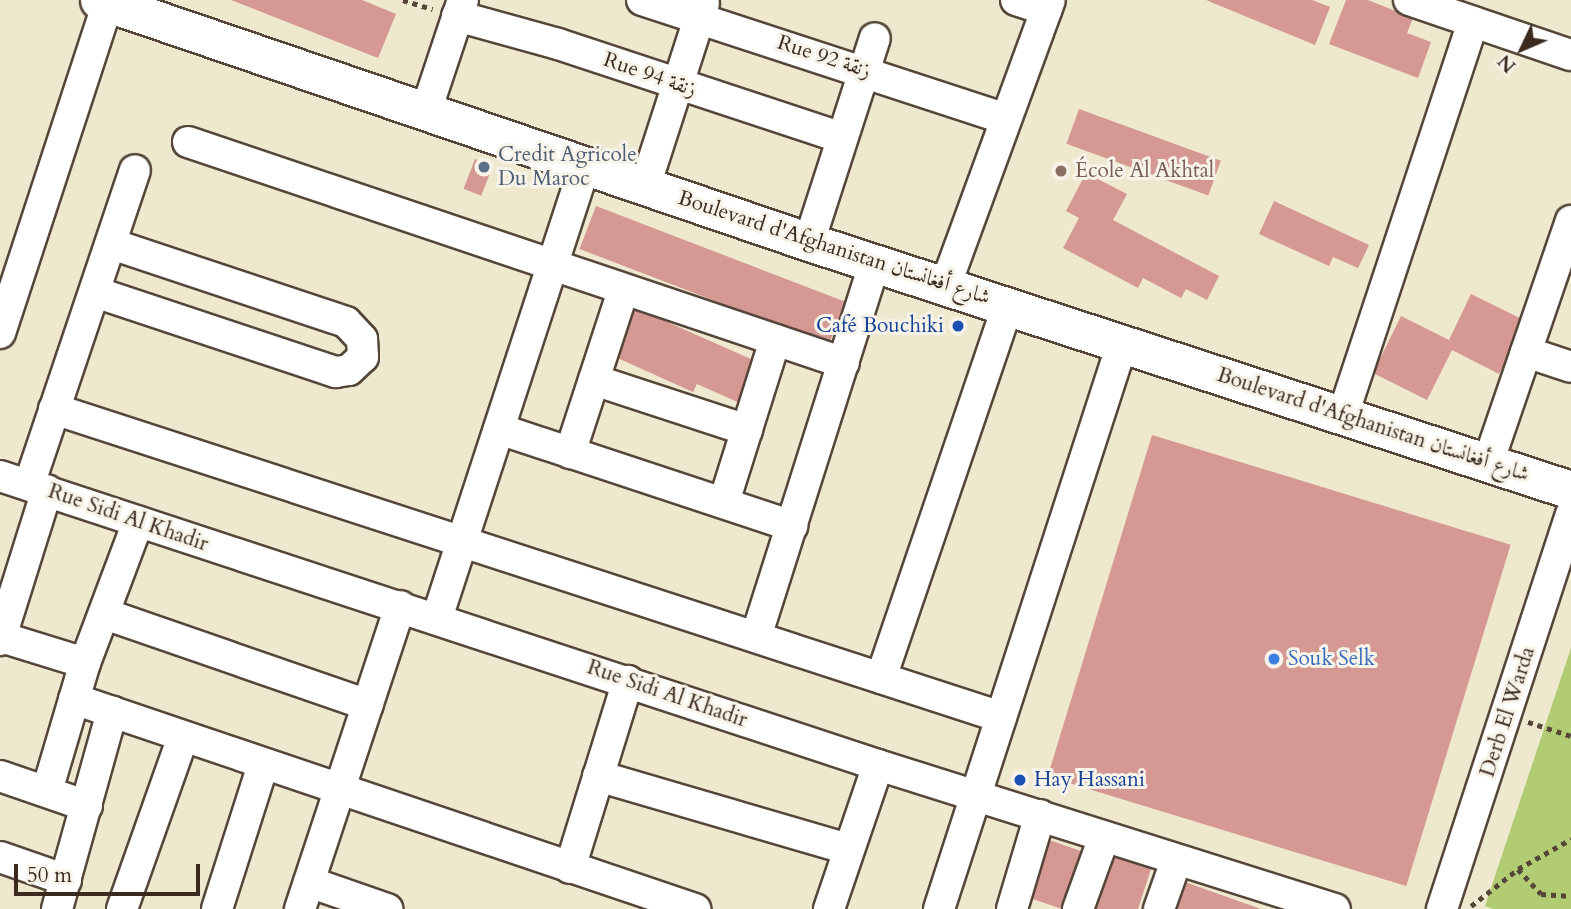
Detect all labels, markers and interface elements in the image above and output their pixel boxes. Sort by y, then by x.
north arrow [1487,14,1557,84]
street label: Rue 92 زنقة [774,30,874,84]
street label: Rue 94 زنقة [600,47,700,103]
text: N [1492,49,1522,79]
place label: Credit Agricole Du Maroc [498,142,637,192]
place label: École Al Akhtal [1075,158,1214,184]
marker: Credit Agricole Du Maroc [476,159,492,175]
marker: École Al Akhtal [1053,163,1069,179]
street label: Boulevard d'Afghanistan شارع أفغانستان [675,186,993,310]
place label: Café Bouchiki [816,313,944,339]
marker: Café Bouchiki [950,318,966,334]
street label: Boulevard d'Afghanistan شارع أفغانستان [1214,363,1532,487]
street label: Rue Sidi Al Khadir [45,479,211,557]
street label: Derb El Warda [1475,644,1541,780]
place label: Souk Selk [1288,646,1375,672]
marker: Souk Selk [1266,651,1282,667]
street label: Rue Sidi Al Khadir [584,655,750,733]
place label: Hay Hassani [1034,767,1145,793]
marker: Hay Hassani [1012,772,1028,788]
scale bar [18,850,203,894]
text: 50 m [27,861,72,890]

